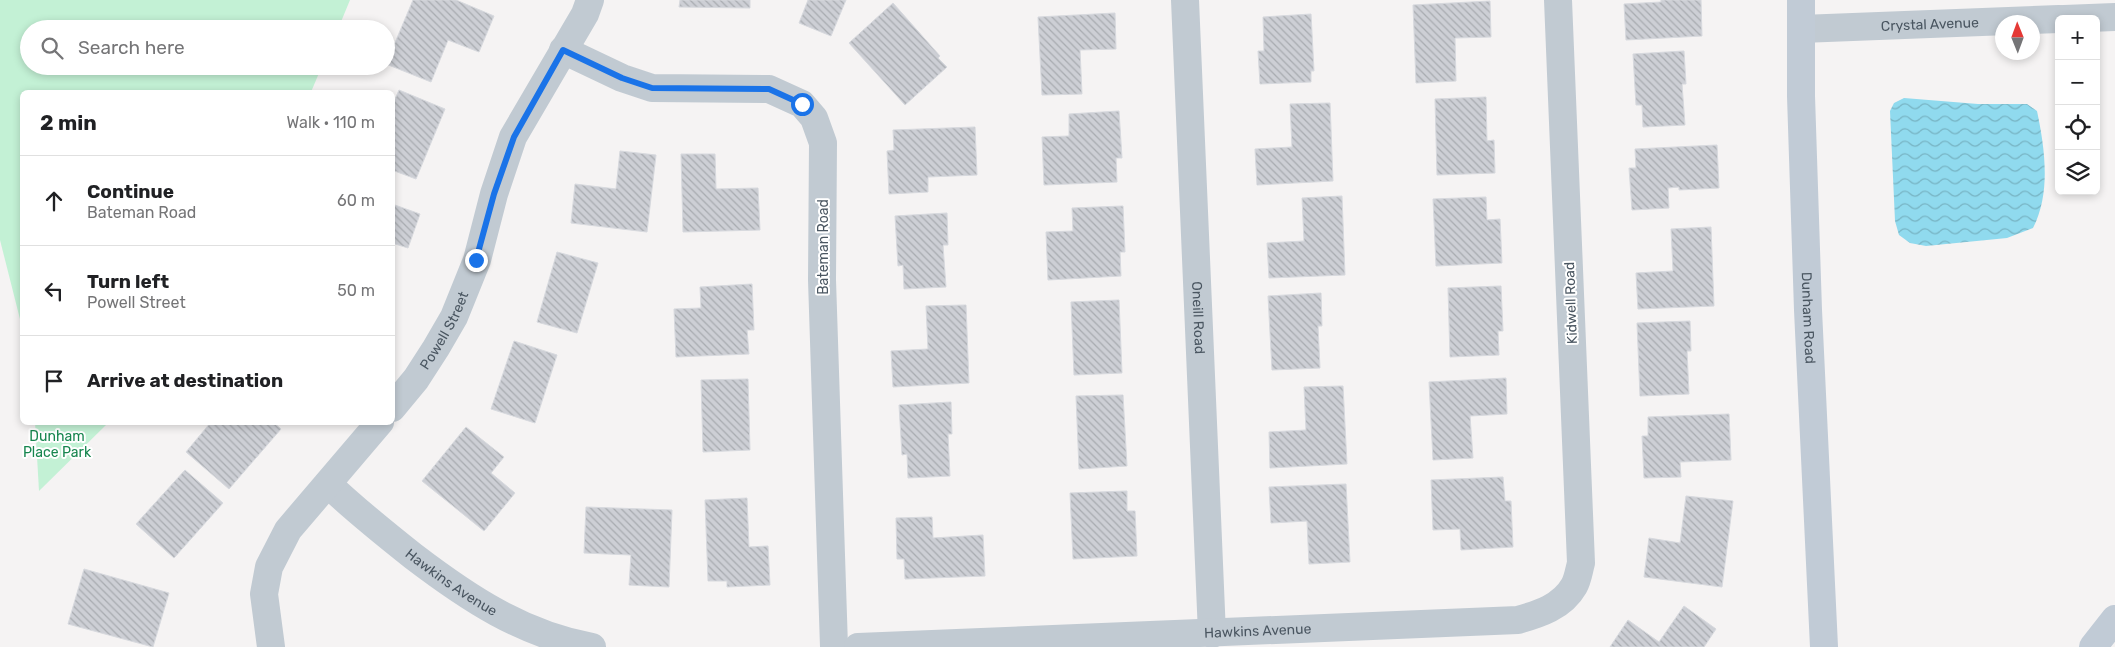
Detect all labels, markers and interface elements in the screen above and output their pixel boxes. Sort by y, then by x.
street label: Crystal Avenue [1881,14,1979,34]
north arrow [1995,15,2040,60]
map controls [2055,15,2100,195]
button: + [2055,15,2100,60]
search box [20,20,395,75]
icon: search [38,34,66,62]
text: Search here [78,36,185,59]
button: − [2055,60,2100,105]
route start [791,93,814,116]
button: locate [2055,105,2100,150]
text: 2 min [40,110,97,135]
text: Walk · 110 m [287,113,375,132]
button: layers [2055,150,2100,195]
text: Continue [87,180,174,203]
icon: ahead [40,187,68,215]
text: 60 m [337,191,375,210]
street label: Bateman Road [815,199,832,295]
text: Bateman Road [87,203,196,222]
route end [465,249,488,272]
street label: Kidwell Road [1561,262,1581,344]
text: Turn left [87,270,169,293]
street label: Dunham Road [1798,272,1819,364]
icon: left [40,277,68,305]
text: 50 m [337,281,375,300]
street label: Oneill Road [1188,281,1209,354]
street label: Powell Street [416,288,472,373]
text: Powell Street [87,293,186,312]
icon: arrive [40,367,68,395]
text: Arrive at destination [87,369,283,392]
park label: Dunham Place Park [23,428,92,461]
street label: Hawkins Avenue [402,545,500,619]
street label: Hawkins Avenue [1204,620,1312,641]

